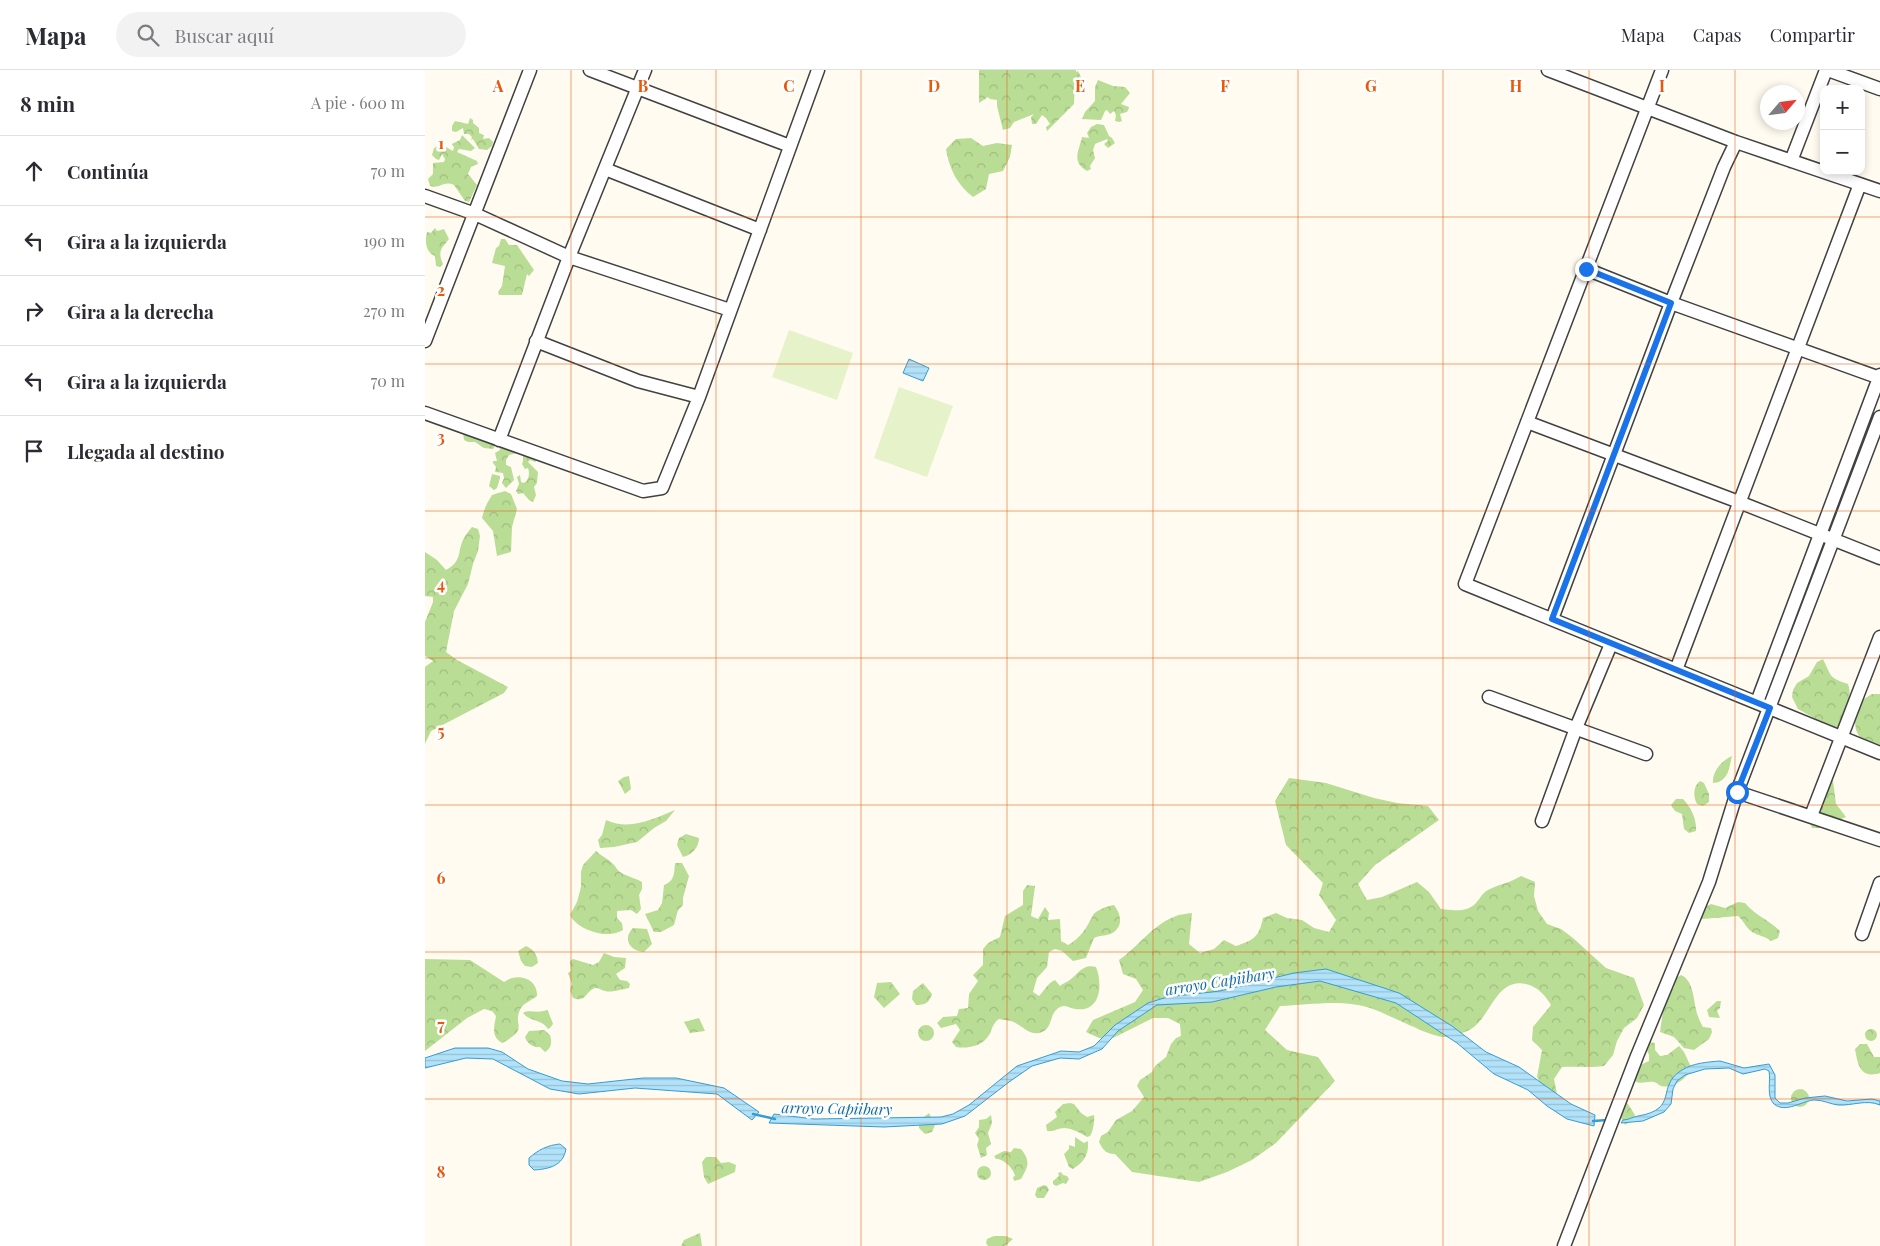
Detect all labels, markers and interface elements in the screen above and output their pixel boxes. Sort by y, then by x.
search box [116,12,466,57]
text: Mapa [25,19,86,51]
icon: search [134,21,162,49]
text: Buscar aquí [174,22,274,48]
text: Mapa [1621,23,1665,47]
text: Capas [1693,23,1742,47]
text: Compartir [1770,23,1855,47]
text: A [492,75,504,96]
text: B [638,75,649,96]
text: C [783,75,795,96]
text: D [928,75,940,96]
text: E [1075,75,1085,96]
text: F [1220,75,1230,96]
text: G [1365,75,1377,96]
text: H [1510,75,1523,96]
text: I [1659,75,1665,96]
north arrow [1760,85,1805,130]
map controls [1820,85,1865,175]
button: + [1820,85,1865,130]
text: 8 min [20,89,75,117]
text: A pie · 600 m [311,92,405,113]
button: − [1820,130,1865,175]
text: 1 [438,132,444,153]
icon: ahead [20,157,48,185]
text: Continúa [67,158,149,184]
text: 70 m [371,160,405,181]
icon: left [20,227,48,255]
text: Gira a la izquierda [67,228,227,254]
text: 190 m [363,230,405,251]
route end [1575,258,1598,281]
text: 2 [437,279,445,300]
icon: right [20,297,48,325]
text: Gira a la derecha [67,298,214,324]
text: 270 m [363,300,405,321]
icon: left [20,367,48,395]
text: Gira a la izquierda [67,368,227,394]
text: 70 m [371,370,405,391]
text: 3 [437,426,445,447]
icon: arrive [20,437,48,465]
text: Llegada al destino [67,438,225,464]
text: 4 [437,573,445,594]
text: 5 [437,720,445,741]
route start [1726,781,1749,804]
text: 6 [437,867,446,888]
water label: arroyo Capiibary [1164,962,1276,1000]
text: 7 [437,1014,445,1035]
water label: arroyo Capiibary [782,1097,892,1119]
text: 8 [437,1161,446,1182]

